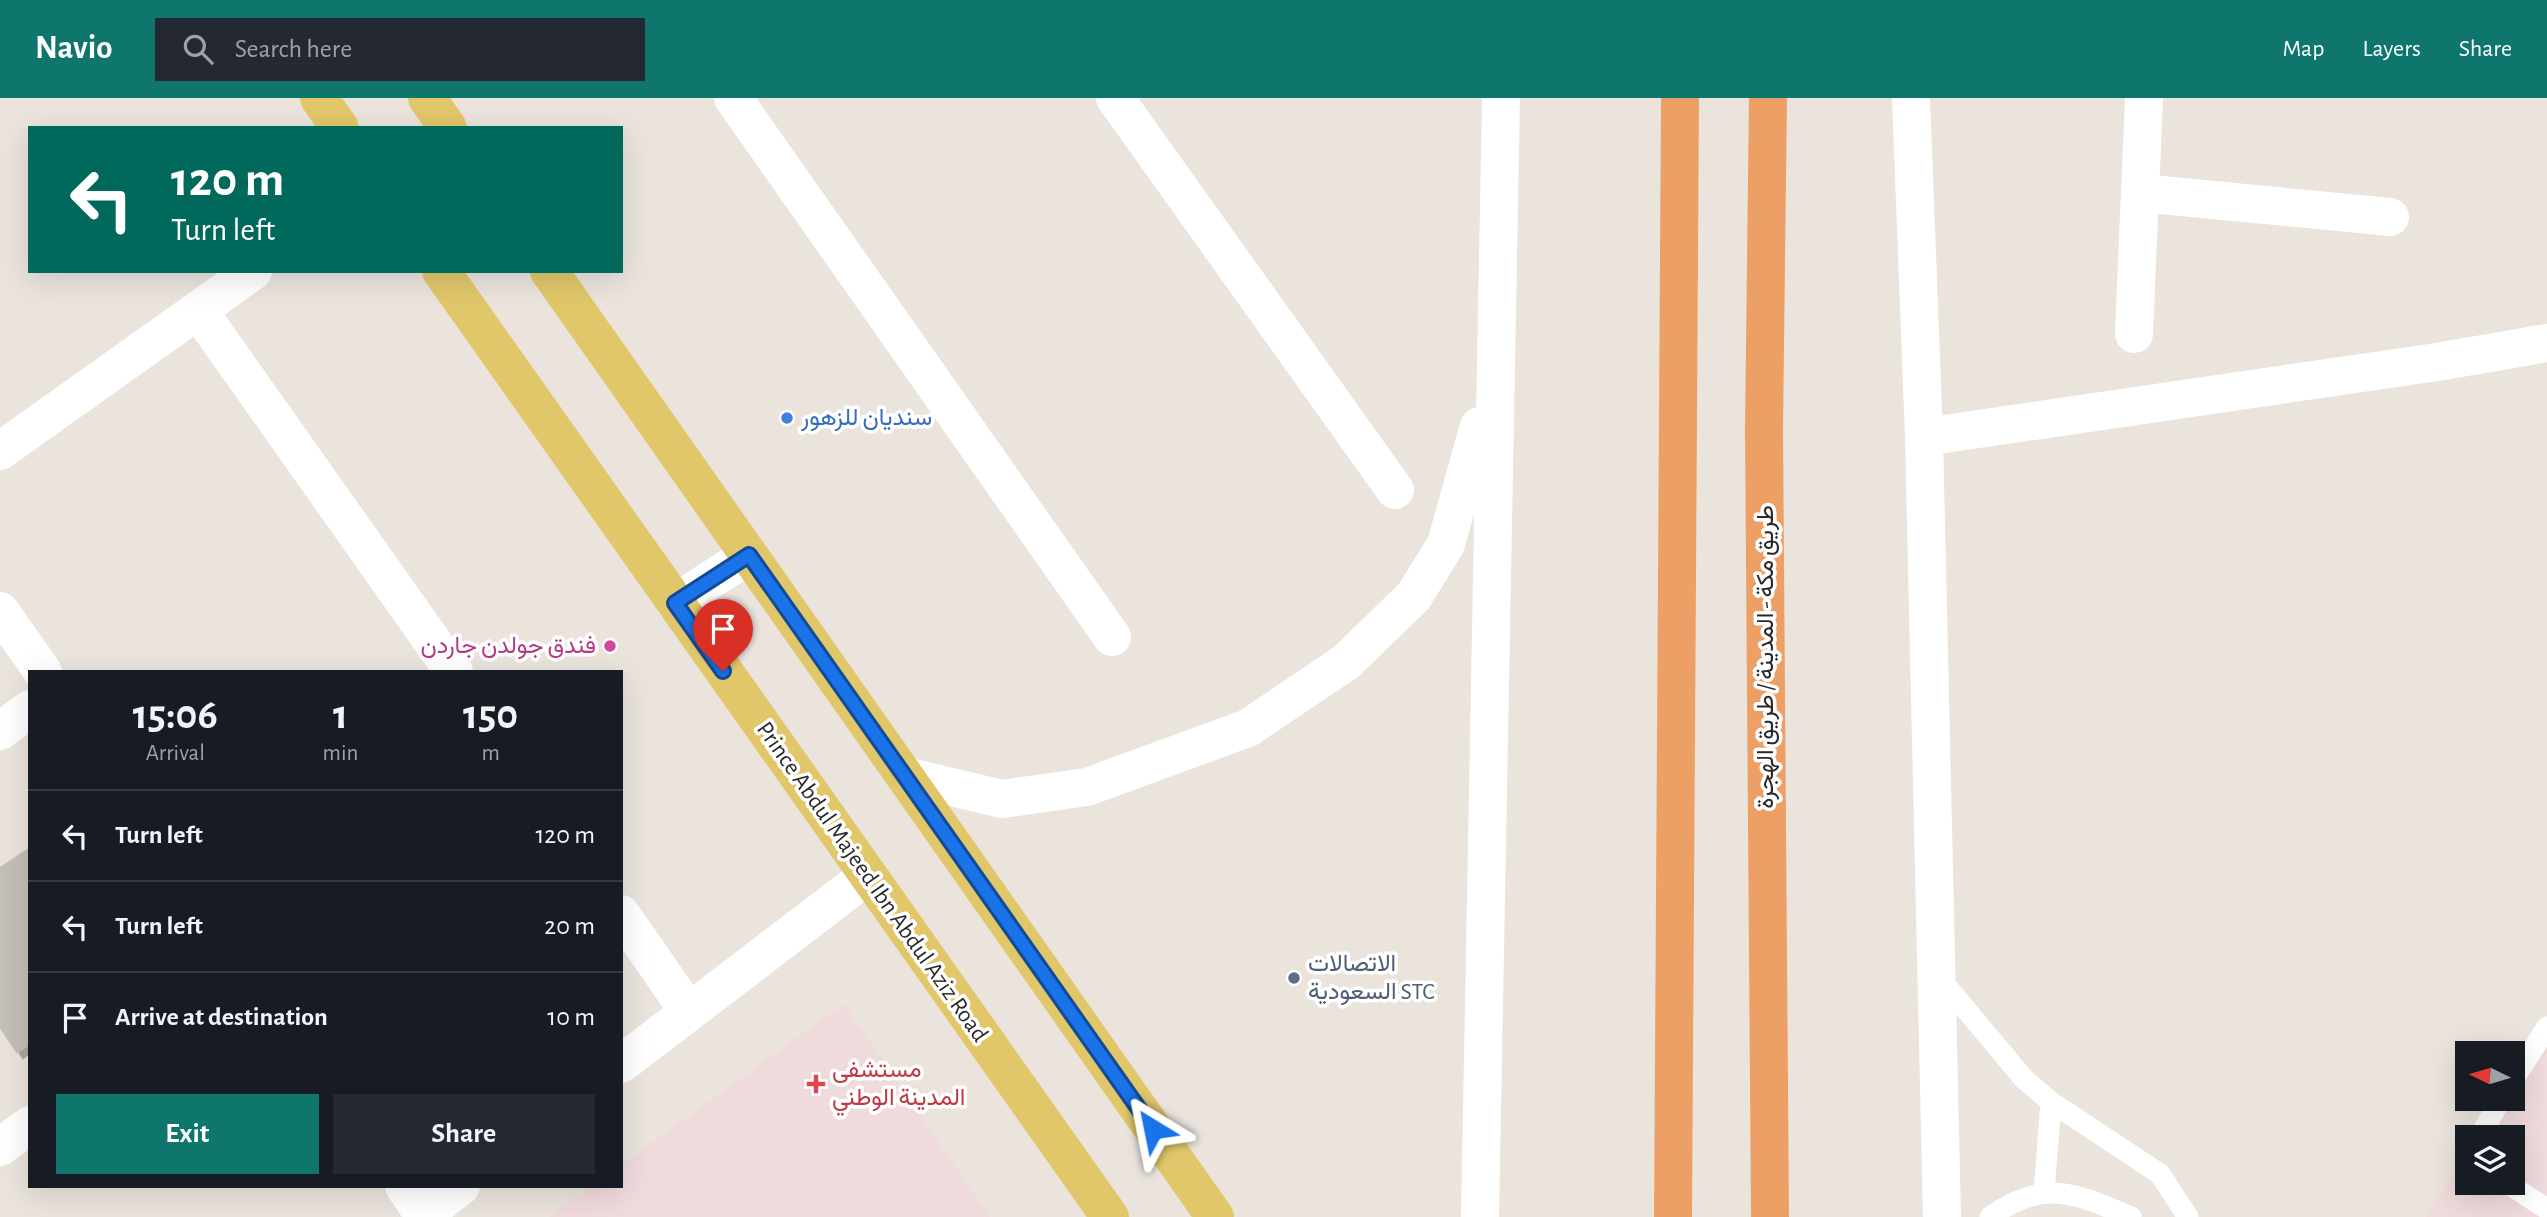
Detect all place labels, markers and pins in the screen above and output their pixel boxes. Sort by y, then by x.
place label: سنديان للزهور [800,406,932,432]
marker: سنديان للزهور [779,410,795,426]
pin [693,599,753,671]
place label: فندق جولدن جاردن [421,634,596,660]
marker: فندق جولدن جاردن [602,638,618,654]
place label: الاتصالات السعودية STC [1308,952,1435,1006]
marker: الاتصالات السعودية STC [1286,970,1302,986]
place label: مستشفى المدينة الوطني [832,1058,965,1116]
marker: مستشفى المدينة الوطني [806,1074,826,1094]

